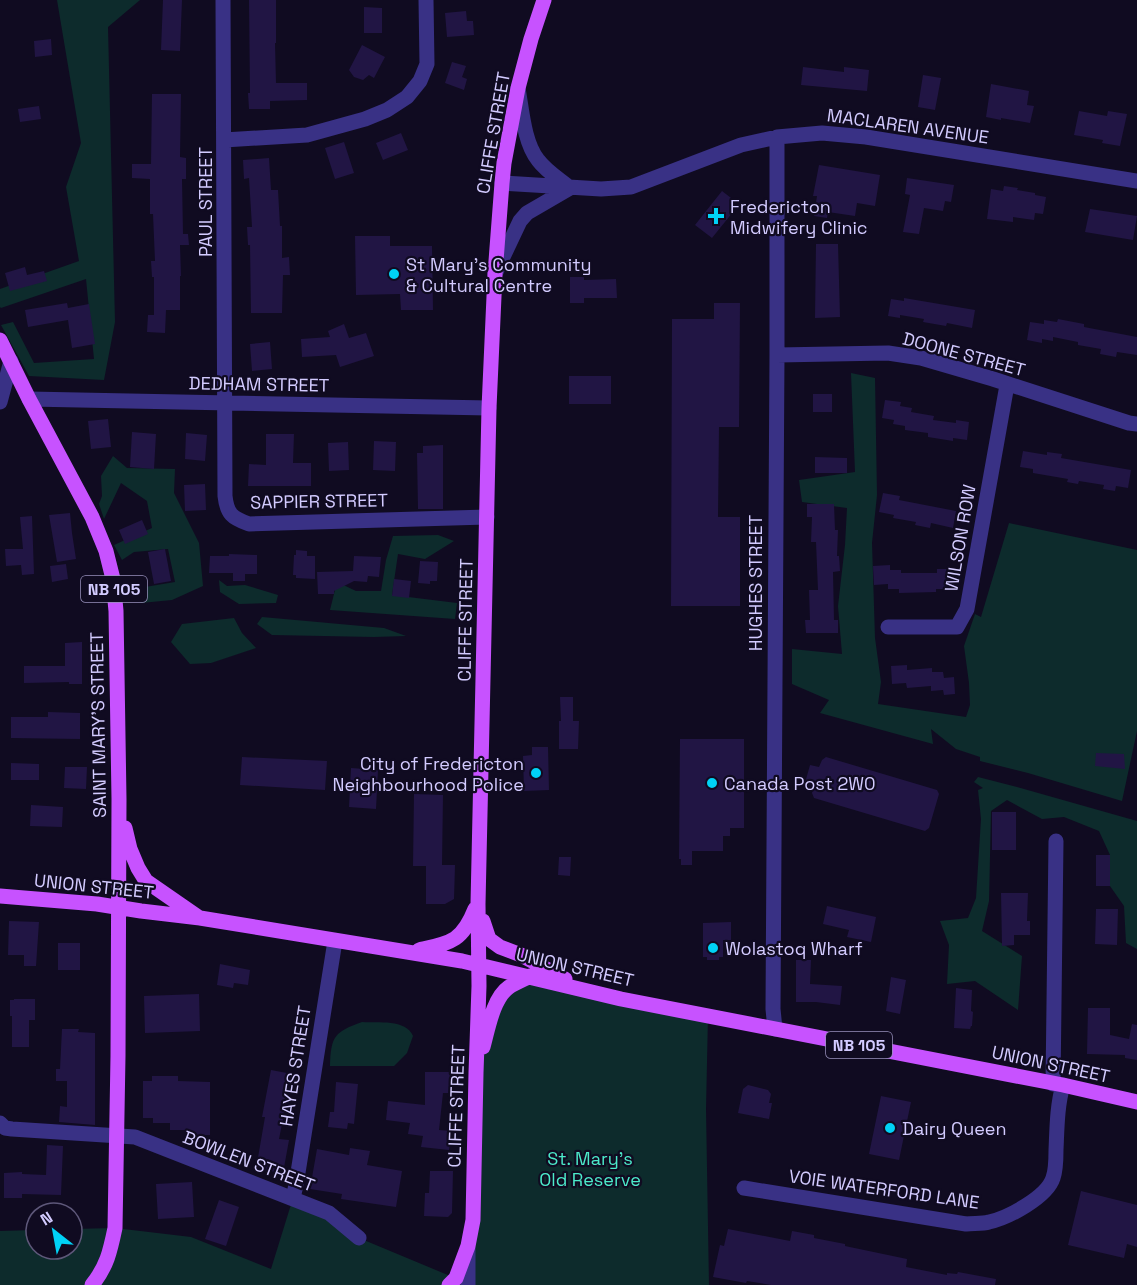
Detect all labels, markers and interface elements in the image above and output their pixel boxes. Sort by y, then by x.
street label: CLIFFE STREET [471,70,515,196]
street label: MACLAREN AVENUE [826,103,990,149]
street label: PAUL STREET [194,147,217,257]
place label: Fredericton Midwifery Clinic [730,195,868,239]
marker: Fredericton Midwifery Clinic [707,207,725,225]
place label: St Mary's Community & Cultural Centre [406,253,591,297]
marker: St Mary's Community & Cultural Centre [387,267,401,281]
street label: DOONE STREET [900,327,1028,382]
street label: DEDHAM STREET [188,371,330,397]
street label: WILSON ROW [939,482,981,593]
street label: SAPPIER STREET [250,488,388,514]
street label: HUGHES STREET [744,514,767,651]
street label: CLIFFE STREET [452,558,478,682]
road number: NB 105 [81,576,147,602]
street label: SAINT MARY'S STREET [85,631,111,818]
place label: City of Fredericton Neighbourhood Police [332,752,524,796]
marker: City of Fredericton Neighbourhood Police [529,766,543,780]
place label: Canada Post 2W0 [724,772,876,795]
marker: Canada Post 2W0 [705,776,719,790]
street label: UNION STREET [33,868,155,904]
place label: Wolastoq Wharf [725,937,863,960]
marker: Wolastoq Wharf [706,941,720,955]
street label: UNION STREET [514,942,637,992]
street label: HAYES STREET [274,1004,316,1128]
road number: NB 105 [826,1032,892,1058]
street label: UNION STREET [990,1040,1113,1088]
street label: CLIFFE STREET [442,1044,470,1168]
place label: Dairy Queen [902,1117,1007,1140]
marker: Dairy Queen [883,1121,897,1135]
street label: BOWLEN STREET [180,1125,319,1197]
park label: St. Mary's Old Reserve [539,1147,641,1191]
street label: VOIE WATERFORD LANE [787,1164,981,1214]
north arrow [24,1201,84,1261]
text: N [37,1207,57,1230]

